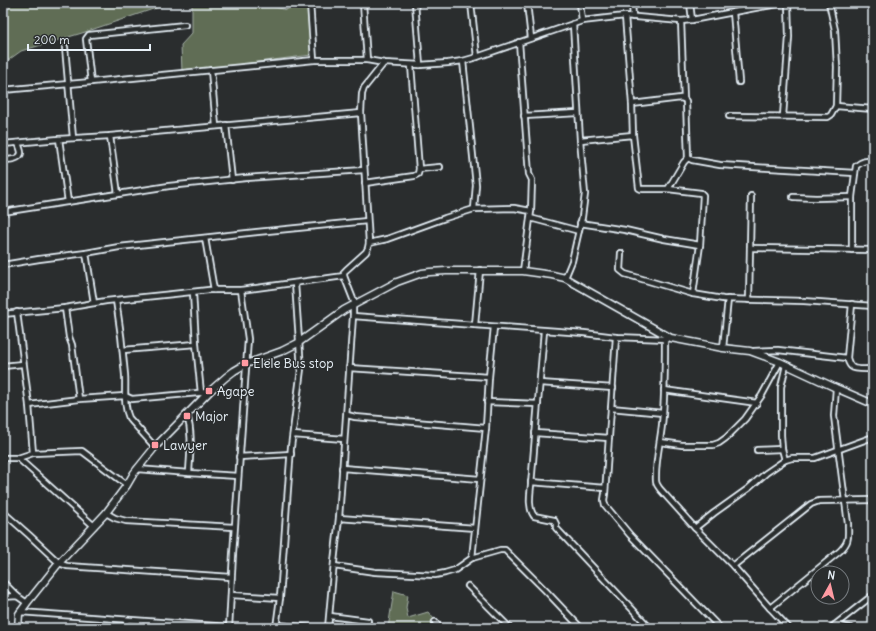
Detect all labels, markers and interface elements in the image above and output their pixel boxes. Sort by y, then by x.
scale bar [28,26,150,52]
text: 200 m [34,32,70,47]
place label: Elele Bus stop [253,355,334,372]
marker: Elele Bus stop [240,358,250,368]
place label: Agape [217,383,254,400]
marker: Agape [204,386,214,396]
place label: Major [195,408,229,425]
marker: Major [182,411,192,421]
place label: Lawyer [163,437,208,454]
marker: Lawyer [150,440,160,450]
north arrow [810,565,850,605]
text: N [827,568,836,583]

